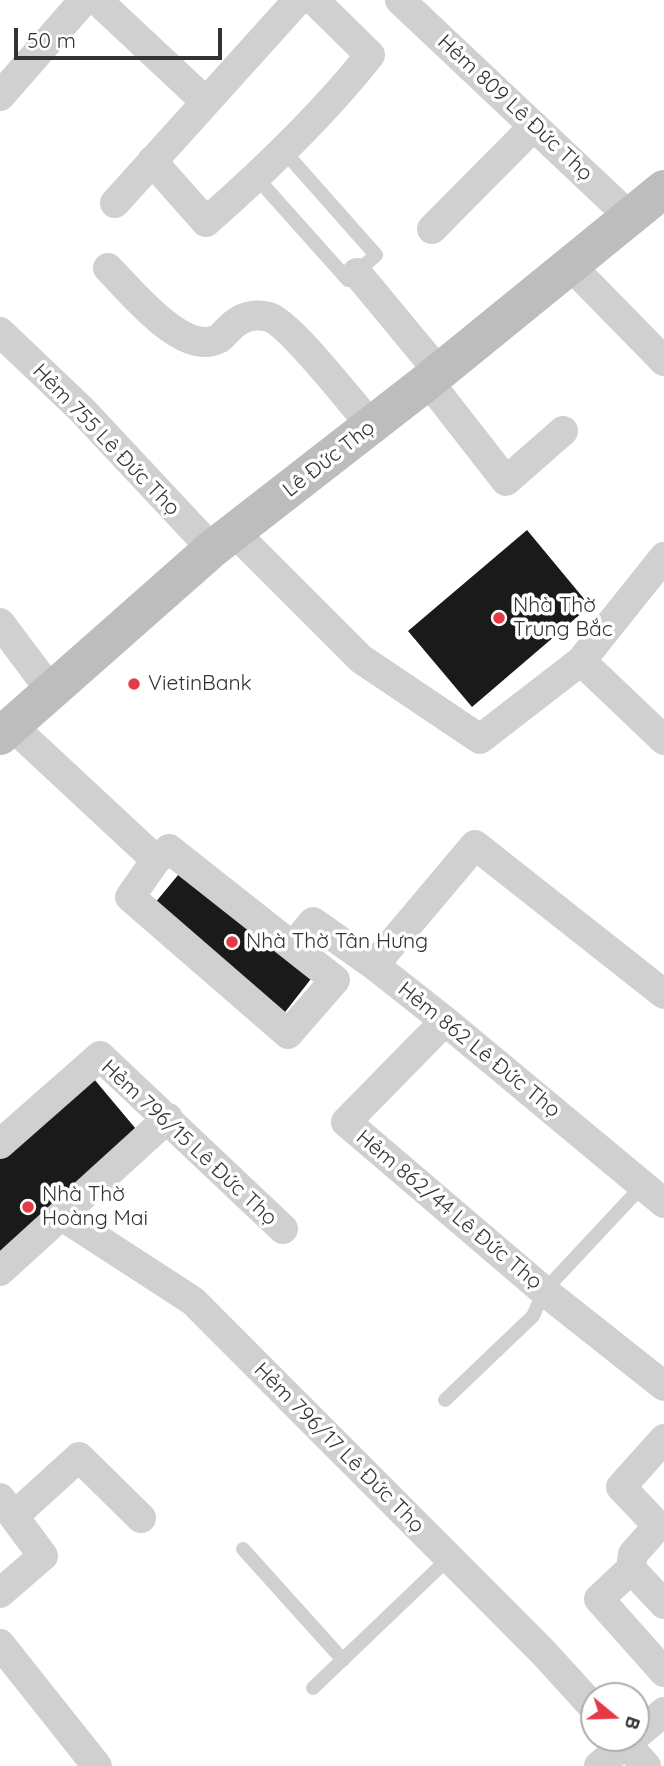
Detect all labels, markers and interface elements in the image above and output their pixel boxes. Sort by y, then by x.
scale bar [18,14,226,58]
text: 50 m [27,27,76,53]
street label: Hẻm 809 Lê Đức Thọ [432,30,598,186]
street label: Hẻm 755 Lê Đức Thọ [27,359,185,521]
street label: Lê Đức Thọ [278,415,380,503]
place label: Nhà Thờ Trung Bắc [513,593,613,643]
marker: Nhà Thờ Trung Bắc [491,610,507,626]
place label: VietinBank [148,671,252,697]
marker: VietinBank [126,676,142,692]
place label: Nhà Thờ Tân Hưng [246,929,428,955]
marker: Nhà Thờ Tân Hưng [224,934,240,950]
street label: Hẻm 862 Lê Đức Thọ [393,977,565,1123]
street label: Hẻm 796/15 Lê Đức Thọ [96,1055,282,1231]
street label: Hẻm 862/44 Lê Đức Thọ [351,1125,547,1295]
place label: Nhà Thờ Hoàng Mai [42,1182,148,1232]
marker: Nhà Thờ Hoàng Mai [20,1199,36,1215]
street label: Hẻm 796/17 Lê Đức Thọ [249,1358,429,1538]
north arrow [580,1682,650,1752]
text: B [620,1713,646,1733]

